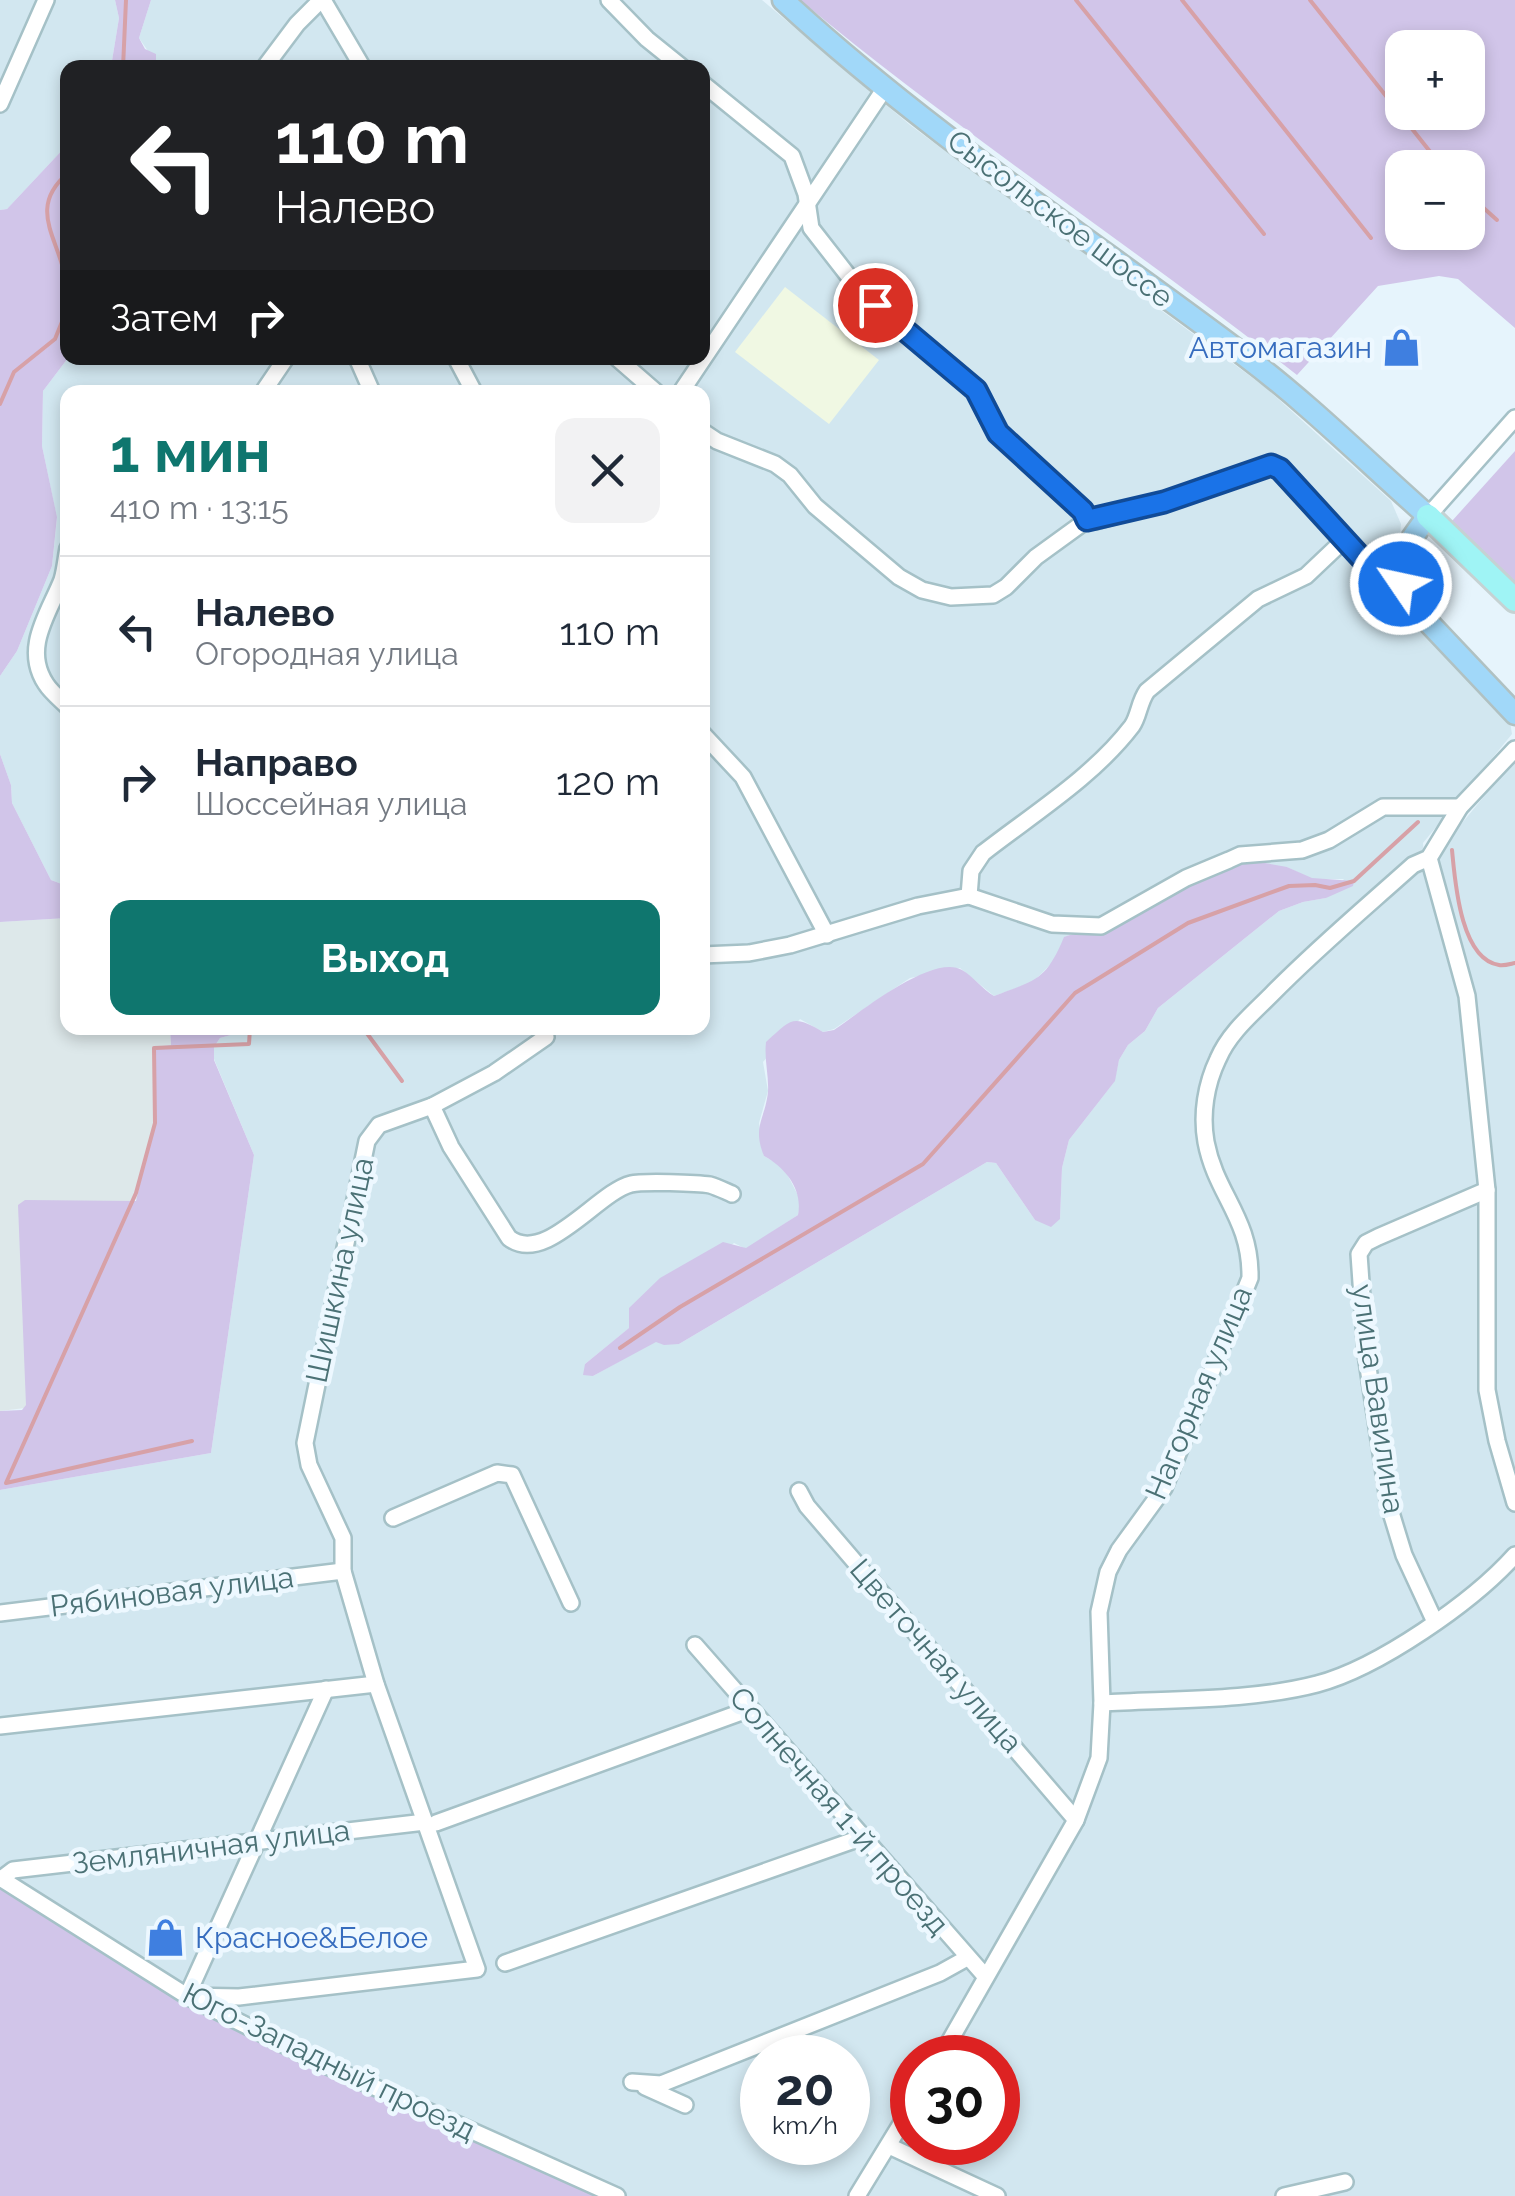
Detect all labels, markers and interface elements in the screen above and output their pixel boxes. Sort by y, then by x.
map controls [1385,30,1485,250]
button: + [1385,30,1485,130]
text: 110 m [275,97,469,179]
icon: left [110,100,240,230]
street label: Сысольское шоссе [941,122,1180,315]
button: − [1385,150,1485,250]
text: Налево [275,181,435,234]
pin [833,263,918,348]
icon: arrive [848,278,903,333]
icon: right [238,290,293,345]
text: Затем [110,295,218,340]
shop icon: Автомагазин [1381,327,1423,369]
place label: Автомагазин [1189,330,1372,365]
text: 1 мин [110,416,271,486]
button: close [555,418,660,523]
text: 410 m · 13:15 [110,489,289,526]
position arrow [1349,532,1453,636]
text: Налево [195,590,335,635]
icon: left [110,604,165,659]
text: 110 m [560,609,660,654]
text: Огородная улица [195,635,459,672]
text: Направо [195,740,358,785]
icon: right [110,754,165,809]
text: 120 m [556,759,660,804]
text: Шоссейная улица [195,785,468,822]
button: Выход [110,900,660,1015]
street label: Шишкина улица [299,1154,380,1386]
street label: Нагорная улица [1138,1281,1259,1505]
street label: улица Вавилина [1345,1282,1412,1516]
street label: Цветочная улица [843,1552,1030,1759]
street label: Рябиновая улица [48,1559,296,1624]
street label: Солнечная 1-й проезд [723,1680,956,1941]
street label: Земляничная улица [70,1812,352,1881]
shop icon: Красное&Белое [144,1917,186,1959]
place label: Красное&Белое [195,1920,428,1955]
street label: Юго-Западный проезд [177,1975,481,2148]
speed limit sign: 30 [890,2035,1020,2165]
text: 20 [776,2058,834,2117]
text: km/h [772,2110,838,2140]

